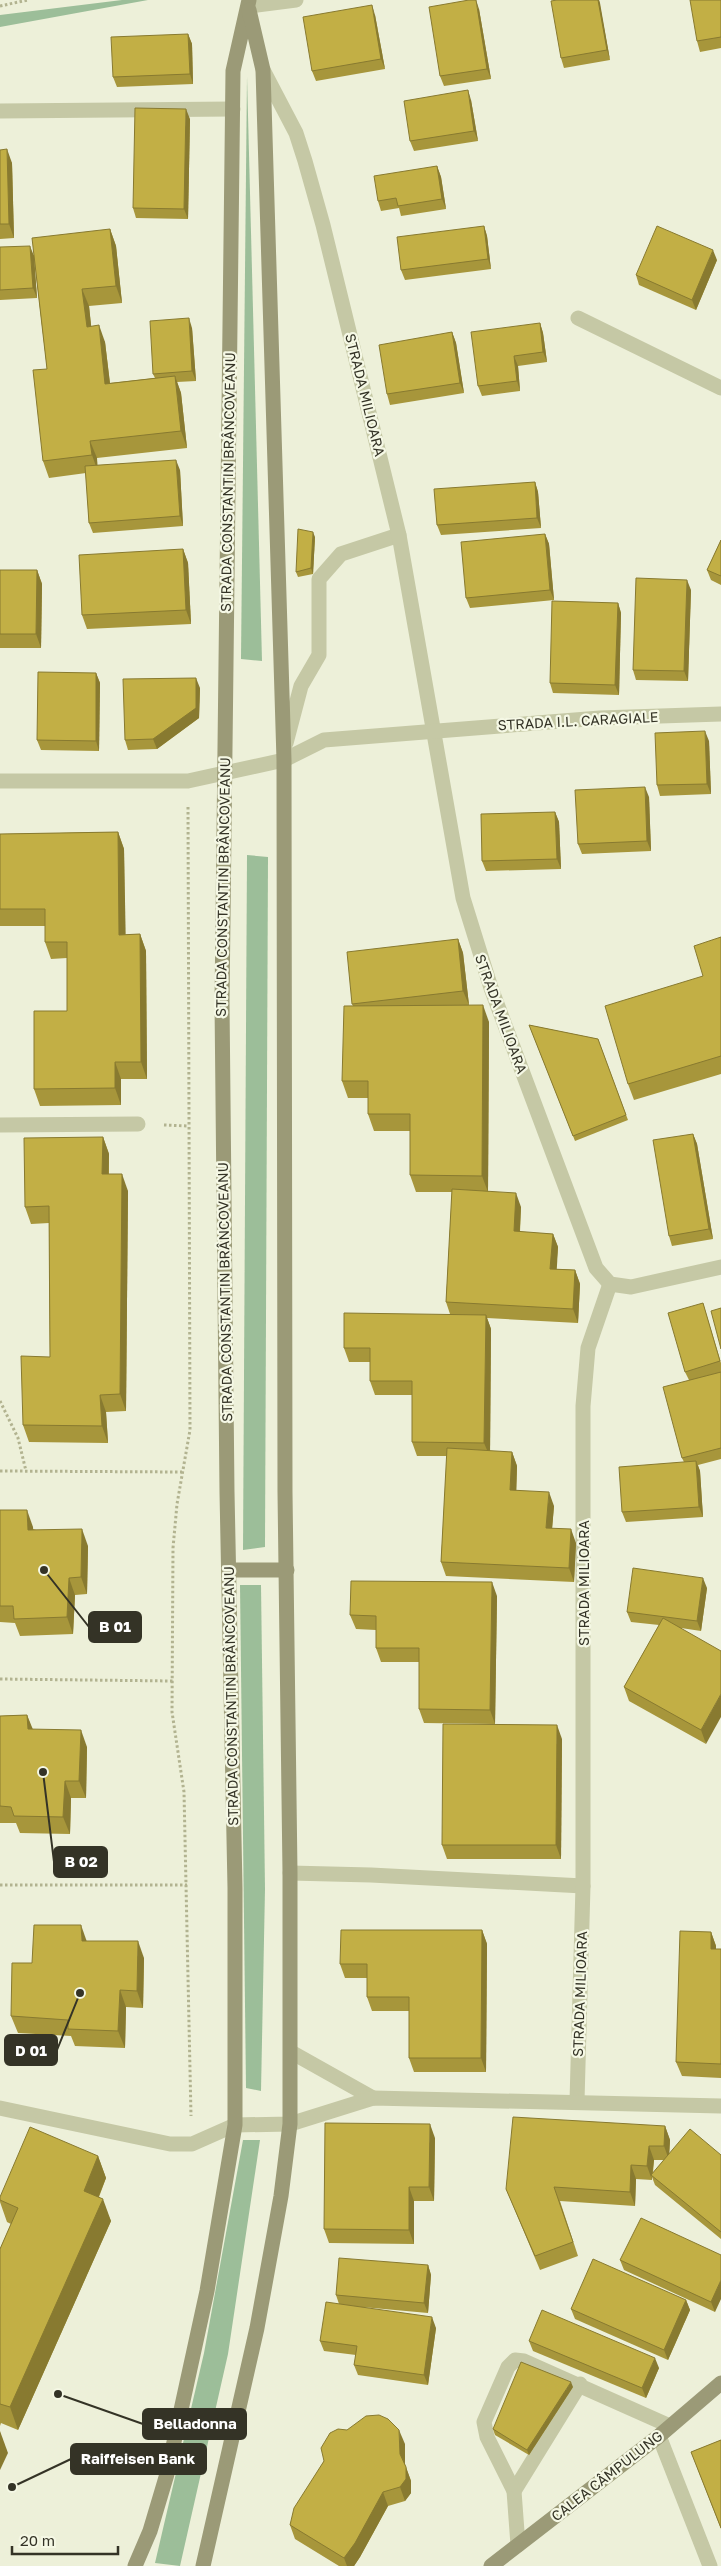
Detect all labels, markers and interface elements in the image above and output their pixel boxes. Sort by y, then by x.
street label: STRADA MILIOARA [342,332,389,459]
street label: STRADA CONSTANTIN BRÂNCOVEANU [217,352,238,612]
street label: STRADA I.L. CARAGIALE [497,708,659,733]
street label: STRADA CONSTANTIN BRÂNCOVEANU [212,757,233,1017]
street label: STRADA MILIOARA [472,952,531,1076]
street label: STRADA CONSTANTIN BRÂNCOVEANU [214,1162,235,1422]
street label: STRADA MILIOARA [575,1519,592,1646]
street label: STRADA CONSTANTIN BRÂNCOVEANU [220,1566,241,1826]
callout: B 01 [89,1612,141,1642]
text: B 01 [99,1617,131,1635]
callout: B 02 [54,1847,107,1877]
text: B 02 [64,1852,98,1870]
street label: STRADA MILIOARA [569,1930,590,2057]
callout: D 01 [5,2035,57,2065]
text: D 01 [15,2041,47,2059]
callout: Belladonna [143,2409,246,2439]
text: Belladonna [153,2414,237,2432]
street label: CALEA CÂMPULUNG [548,2427,666,2524]
callout: Raiffeisen Bank [71,2444,206,2474]
text: Raiffeisen Bank [81,2449,195,2467]
scale bar [12,2524,119,2556]
text: 20 m [20,2531,55,2549]

